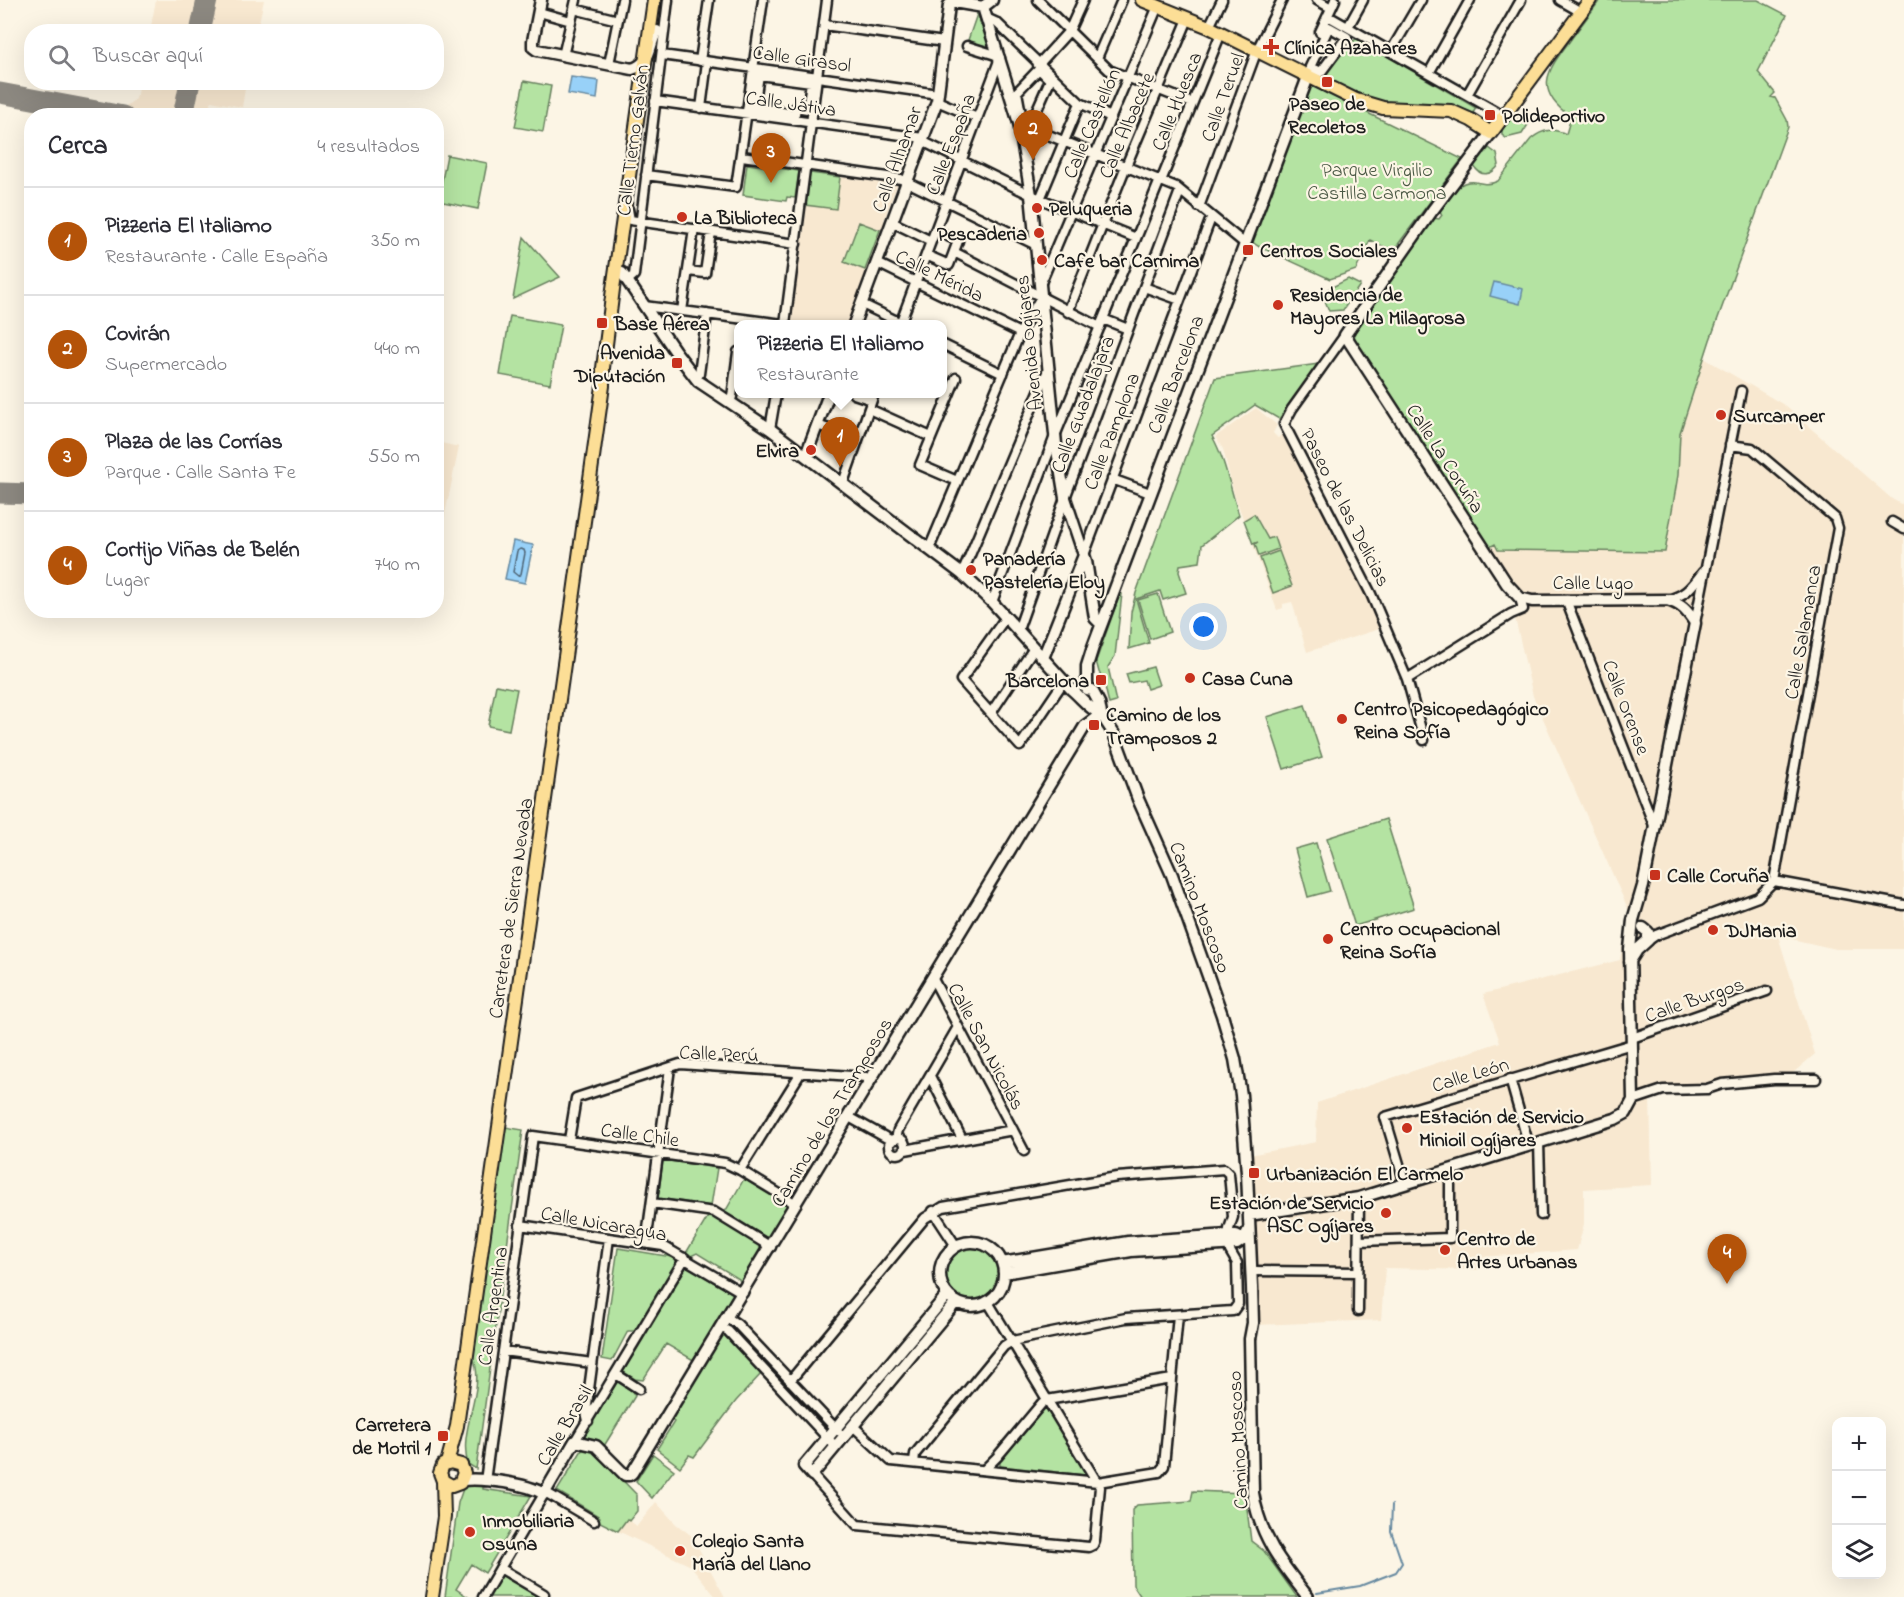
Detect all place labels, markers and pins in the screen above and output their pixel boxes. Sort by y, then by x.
place label: Clínica Azahares [1284,35,1417,64]
marker: Clínica Azahares [1262,38,1280,56]
marker: Paseo de Recoletos [1320,75,1334,89]
place label: Paseo de Recoletos [1288,91,1366,143]
place label: Polideportivo [1502,103,1605,132]
marker: Polideportivo [1483,108,1497,122]
pin: 2 [1014,110,1052,160]
pin: 3 [752,134,790,183]
place label: Peluqueria [1049,196,1133,225]
marker: Peluqueria [1030,201,1044,215]
place label: La Biblioteca [694,205,797,234]
marker: La Biblioteca [675,210,689,224]
place label: Pescaderia [937,221,1027,250]
marker: Pescaderia [1032,226,1046,240]
place label: Centros Sociales [1260,238,1397,267]
marker: Centros Sociales [1241,243,1255,257]
place label: Cafe bar Carnima [1054,248,1200,277]
marker: Cafe bar Carnima [1035,253,1049,267]
place label: Residencia de Mayores La Milagrosa [1290,282,1465,335]
marker: Residencia de Mayores La Milagrosa [1271,298,1285,312]
place label: Base Aérea [613,311,710,340]
marker: Base Aérea [595,316,609,330]
place label: Avenida Diputación [573,340,665,392]
marker: Avenida Diputación [670,356,684,370]
place label: Surcamper [1733,403,1825,432]
marker: Surcamper [1714,408,1728,422]
pin: 1 [820,418,860,467]
place label: Elvira [755,438,799,467]
marker: Elvira [804,443,818,457]
place label: Panadería Pastelería Eloy [983,546,1105,599]
marker: Panadería Pastelería Eloy [964,563,978,577]
place label: Casa Cuna [1202,666,1293,695]
place label: Barcelona [1005,668,1089,697]
marker: Casa Cuna [1183,671,1197,685]
marker: Barcelona [1094,673,1108,687]
place label: Centro Psicopedagógico Reina Sofía [1354,696,1549,748]
place label: Camino de los Tramposos 2 [1106,702,1221,754]
marker: Centro Psicopedagógico Reina Sofía [1335,712,1349,726]
marker: Camino de los Tramposos 2 [1087,718,1101,732]
place label: Calle Coruña [1667,863,1769,892]
marker: Calle Coruña [1648,868,1662,882]
place label: Centro Ocupacional Reina Sofía [1340,916,1500,968]
place label: DJMania [1724,918,1797,947]
marker: DJMania [1706,923,1720,937]
marker: Centro Ocupacional Reina Sofía [1321,932,1335,946]
place label: Estación de Servicio Minioil Ogíjares [1419,1104,1584,1157]
marker: Estación de Servicio Minioil Ogíjares [1400,1121,1414,1135]
place label: Urbanización El Carmelo [1266,1161,1463,1190]
marker: Urbanización El Carmelo [1247,1166,1261,1180]
place label: Estación de Servicio ASC Ogíjares [1209,1190,1374,1243]
marker: Estación de Servicio ASC Ogíjares [1379,1206,1393,1220]
place label: Centro de Artes Urbanas [1457,1226,1577,1278]
pin: 4 [1708,1234,1746,1284]
marker: Centro de Artes Urbanas [1438,1243,1452,1257]
place label: Carretera de Motril 1 [352,1412,432,1464]
marker: Carretera de Motril 1 [436,1429,450,1443]
place label: Inmobiliaria Osuna [482,1508,575,1560]
marker: Inmobiliaria Osuna [463,1525,477,1539]
place label: Colegio Santa María del Llano [692,1528,811,1580]
marker: Colegio Santa María del Llano [673,1544,687,1558]

